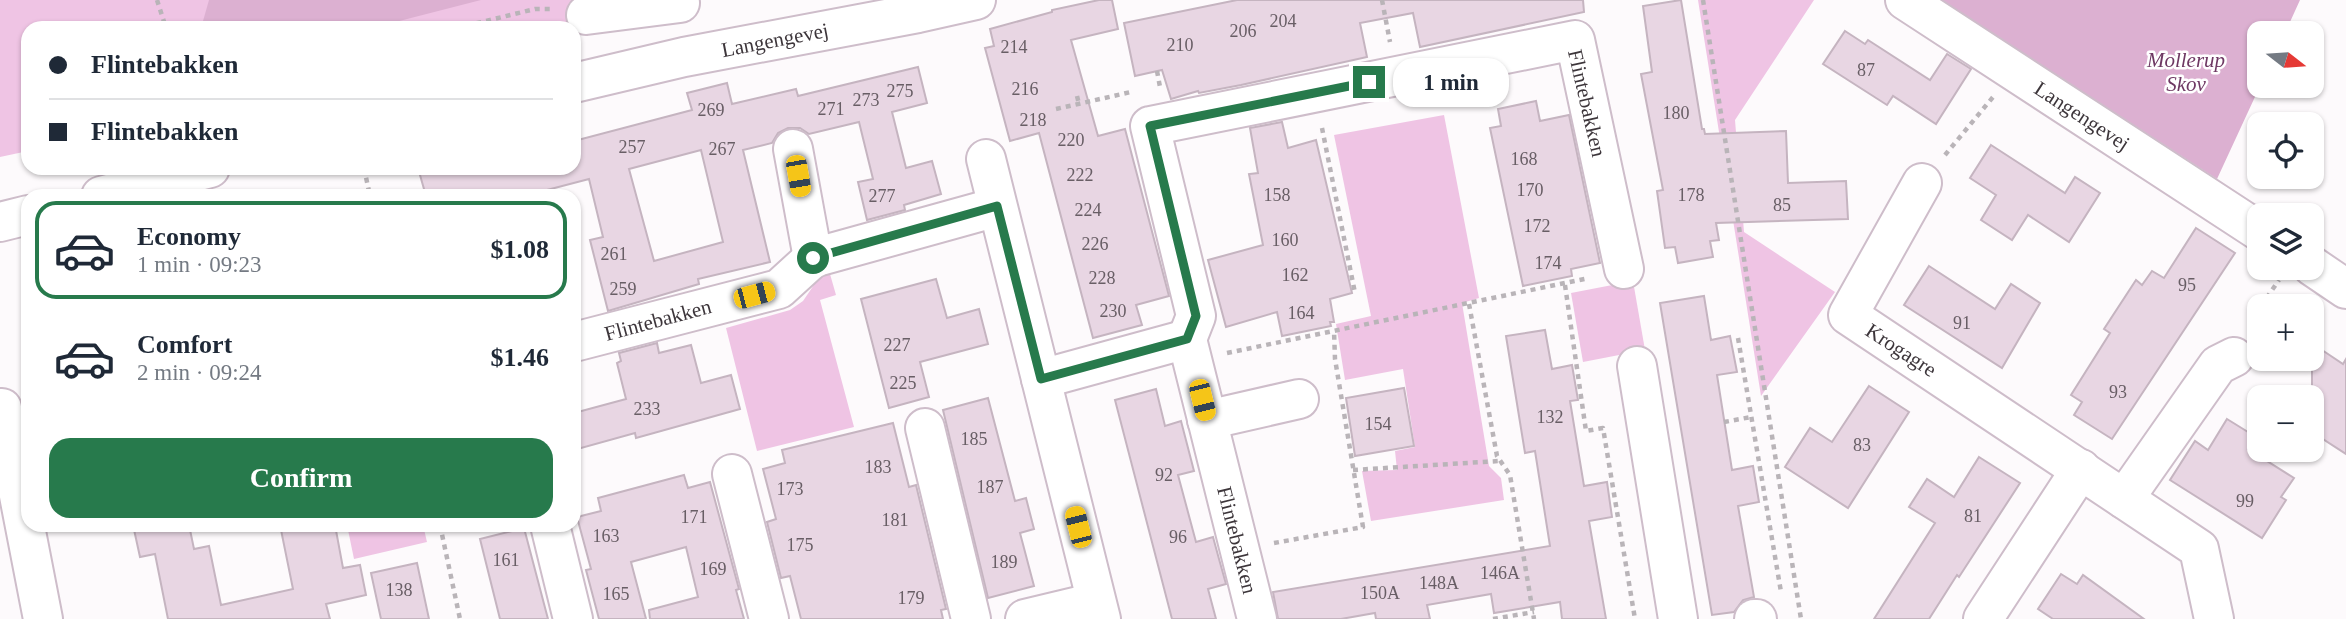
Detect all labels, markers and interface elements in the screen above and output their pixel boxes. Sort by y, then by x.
house number: 204 [1270,11,1297,31]
street label: Langengevej [719,18,831,62]
house number: 206 [1230,21,1257,41]
north arrow [2247,21,2324,98]
map controls [2247,21,2324,462]
house number: 210 [1167,35,1194,55]
house number: 214 [1001,37,1028,57]
street label: Flintebakken [1563,47,1611,160]
park label: Mollerup Skov [2146,48,2225,96]
text: Flintebakken [91,50,238,79]
callout: 1 min [1394,57,1509,106]
house number: 87 [1857,60,1875,80]
route end [1353,66,1385,98]
text: 1 min [1423,70,1479,95]
street label: Langengevej [2030,76,2134,156]
house number: 216 [1012,79,1039,99]
house number: 275 [887,81,914,101]
house number: 273 [853,90,880,110]
house number: 271 [818,99,845,119]
house number: 269 [698,100,725,120]
house number: 180 [1663,103,1690,123]
house number: 218 [1020,110,1047,130]
button: locate [2247,112,2324,189]
text: Flintebakken [91,117,238,146]
house number: 220 [1058,130,1085,150]
house number: 257 [619,137,646,157]
house number: 267 [709,139,736,159]
house number: 168 [1511,149,1538,169]
car [785,153,812,199]
house number: 222 [1067,165,1094,185]
house number: 170 [1517,180,1544,200]
house number: 158 [1264,185,1291,205]
house number: 178 [1678,185,1705,205]
house number: 277 [869,186,896,206]
house number: 85 [1773,195,1791,215]
house number: 224 [1075,200,1102,220]
button: layers [2247,203,2324,280]
house number: 172 [1524,216,1551,236]
icon: car [53,219,116,282]
text: Economy [137,222,241,251]
house number: 160 [1272,230,1299,250]
house number: 226 [1082,234,1109,254]
text: $1.08 [491,235,549,264]
route start [797,242,829,274]
house number: 261 [601,244,628,264]
text: 1 min · 09:23 [137,252,262,277]
house number: 174 [1535,253,1562,273]
house number: 162 [1282,265,1309,285]
house number: 228 [1089,268,1116,288]
house number: 95 [2178,275,2196,295]
house number: 259 [610,279,637,299]
car [731,279,778,311]
street label: Flintebakken [602,294,715,346]
button: + [2247,294,2324,371]
house number: 230 [1100,301,1127,321]
house number: 164 [1288,303,1315,323]
house number: 91 [1953,313,1971,333]
street label: Krogagre [1861,318,1941,382]
icon: car [53,327,116,390]
text: Comfort [137,330,232,359]
house number: 227 [884,335,911,355]
text: $1.46 [491,343,549,372]
text: 2 min · 09:24 [137,360,262,385]
house number: 225 [890,373,917,393]
car [1187,377,1218,423]
house number: 93 [2109,382,2127,402]
button: − [2247,385,2324,462]
house number: 233 [634,399,661,419]
house number: 132 [1537,407,1564,427]
house number: 154 [1365,414,1392,434]
house number: 185 [961,429,988,449]
house number: 83 [1853,435,1871,455]
button: Confirm [49,438,553,518]
house number: 183 [865,457,892,477]
house number: 92 [1155,465,1173,485]
house number: 187 [977,477,1004,497]
house number: 173 [777,479,804,499]
street label: Flintebakken [1212,484,1262,597]
house number: 99 [2236,491,2254,511]
car [1063,504,1094,550]
house number: 81 [1964,506,1982,526]
house number: 171 [681,507,708,527]
house number: 181 [882,510,909,530]
house number: 163 [593,526,620,546]
house number: 96 [1169,527,1187,547]
house number: 175 [787,535,814,555]
house number: 161 [493,550,520,570]
house number: 189 [991,552,1018,572]
house number: 169 [700,559,727,579]
house number: 146A [1480,563,1520,583]
house number: 148A [1419,573,1459,593]
house number: 138 [386,580,413,600]
house number: 150A [1360,583,1400,603]
house number: 165 [603,584,630,604]
house number: 179 [898,588,925,608]

